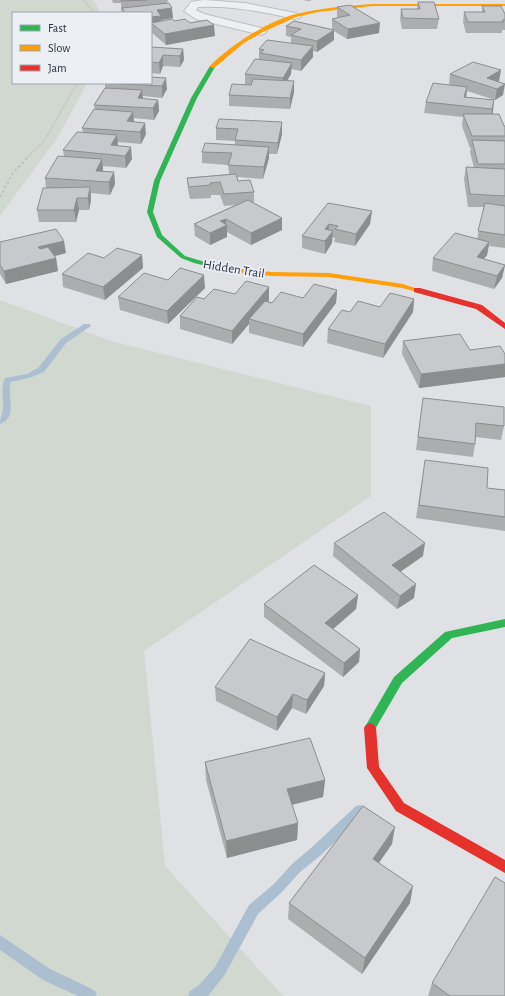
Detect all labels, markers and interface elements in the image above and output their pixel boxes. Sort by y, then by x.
legend [12,12,152,84]
text: Fast [48,22,67,34]
text: Slow [48,42,70,54]
text: Jam [48,62,67,74]
street label: Hidden Trail [202,258,266,281]

